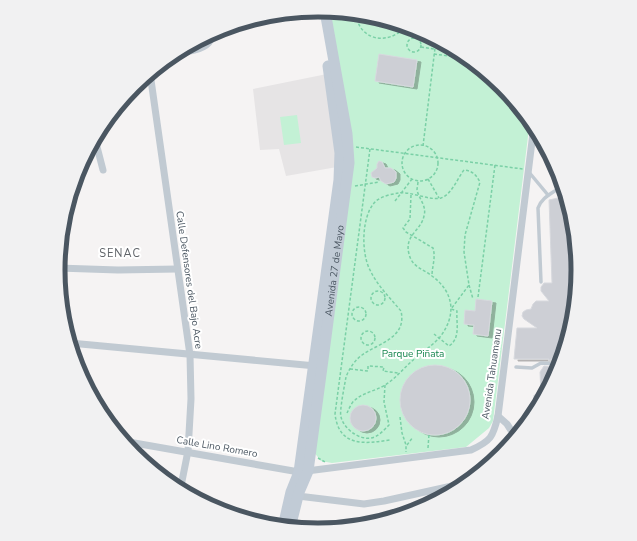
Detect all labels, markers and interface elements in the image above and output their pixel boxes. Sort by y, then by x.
street label: Calle Defensores del Bajo Acre [172,210,206,350]
street label: Avenida 27 de Mayo [322,224,348,317]
district label: SENAC [99,246,141,261]
street label: Avenida Tahuamanu [479,328,505,420]
park label: Parque Piñata [382,347,444,361]
street label: Calle Lino Romero [175,433,259,461]

